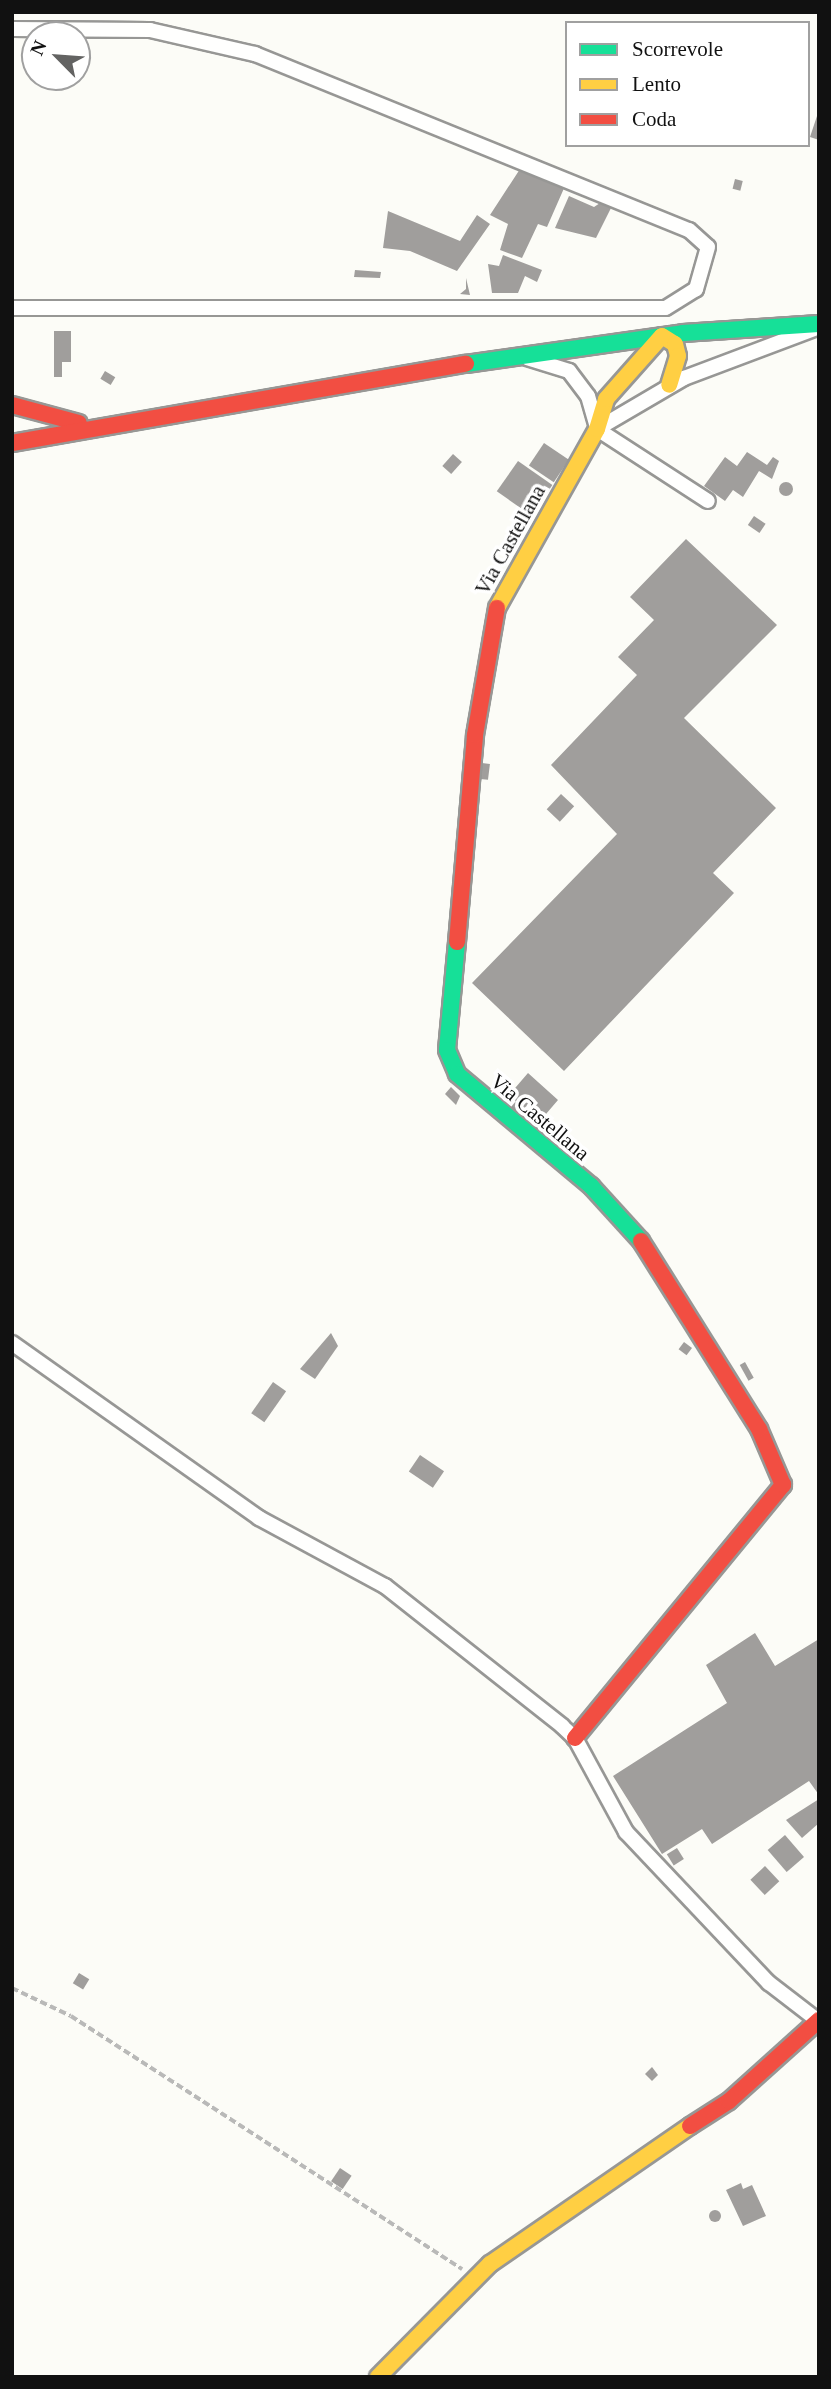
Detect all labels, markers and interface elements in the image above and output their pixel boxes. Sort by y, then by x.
north arrow [21,21,91,91]
legend [565,21,810,147]
text: N [26,37,51,58]
text: Scorrevole [632,37,723,61]
text: Lento [632,72,681,96]
text: Coda [632,107,676,131]
street label: Via Castellana [469,481,551,599]
street label: Via Castellana [485,1068,595,1166]

